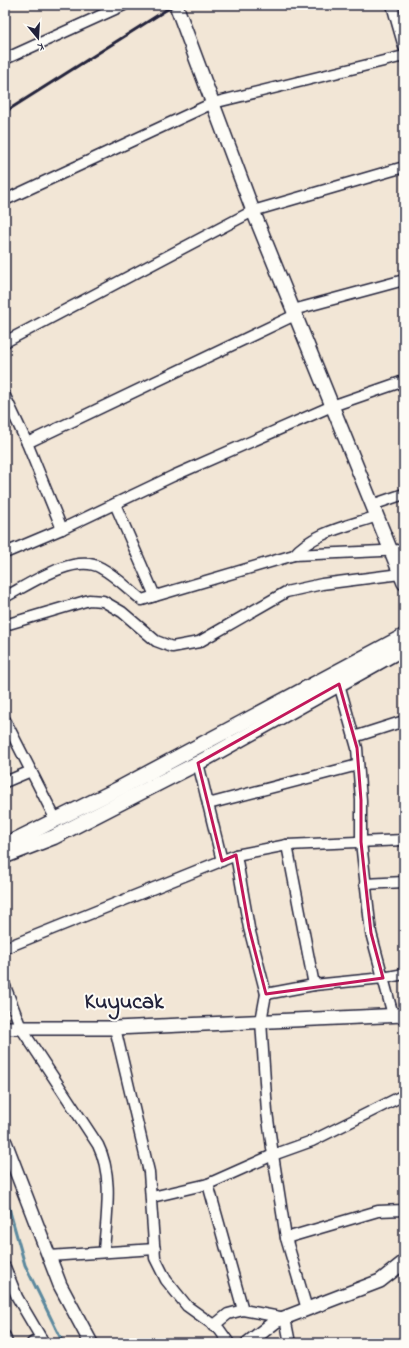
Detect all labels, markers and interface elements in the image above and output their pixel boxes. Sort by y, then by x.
north arrow [18,18,58,58]
text: K [35,38,46,55]
district label: Kuyucak [84,987,165,1020]

